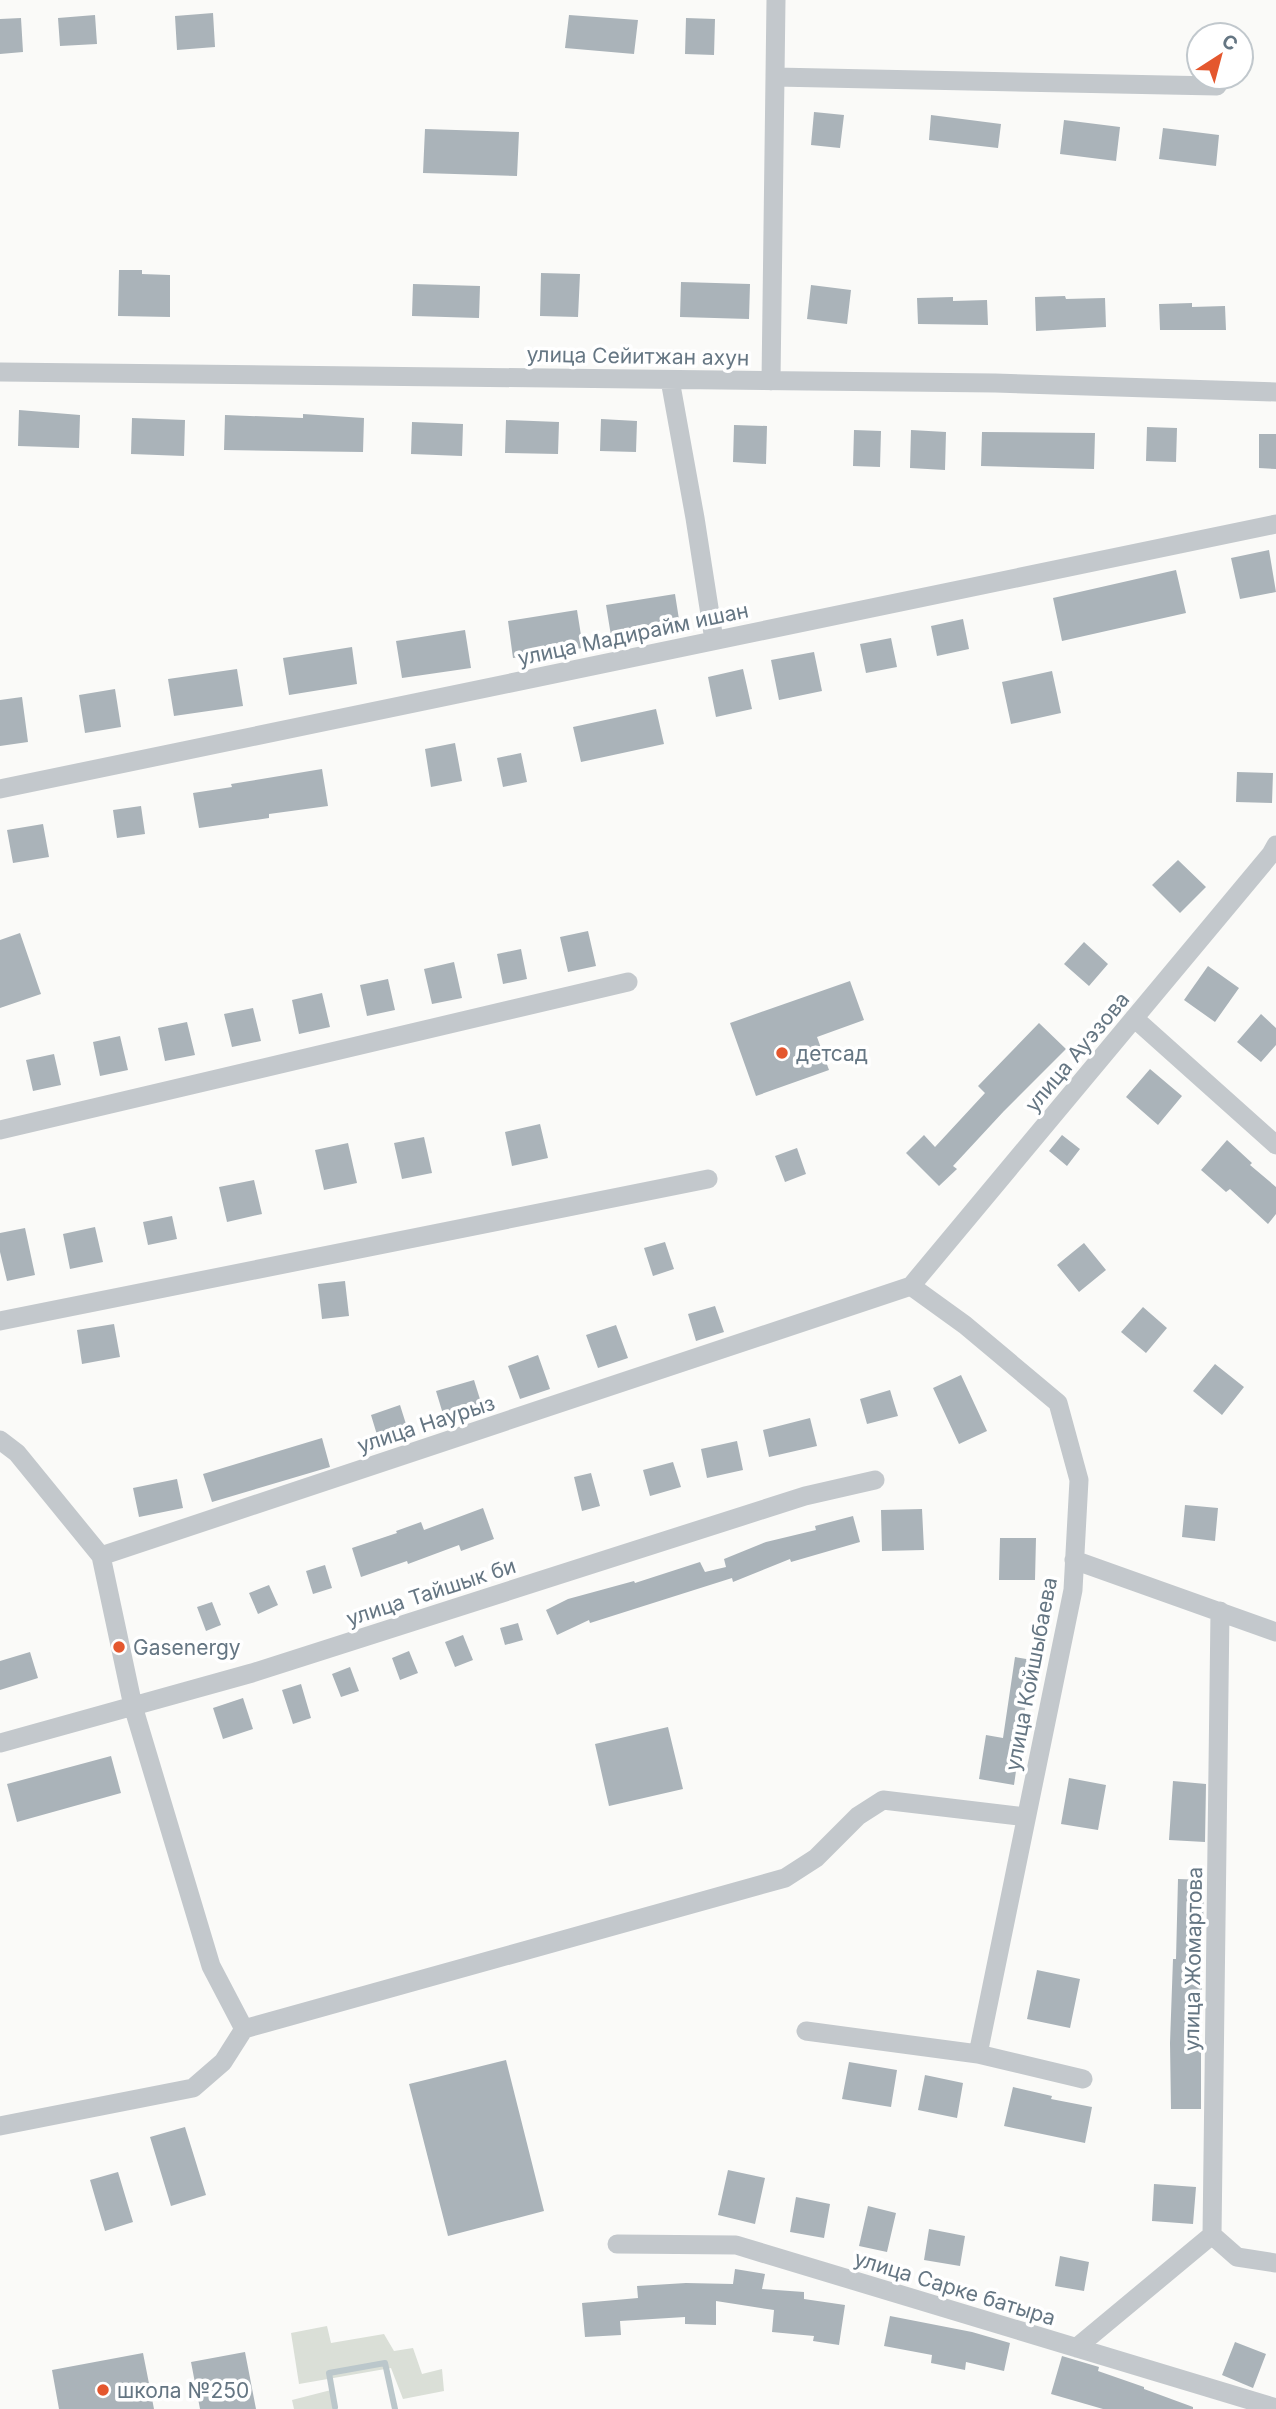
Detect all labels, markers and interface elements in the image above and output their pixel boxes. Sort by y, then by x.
north arrow [1185,21,1255,91]
text: С [1217,29,1242,56]
street label: улица Сейитжан ахун [526,342,750,370]
street label: улица Мадирайм ишан [515,597,751,671]
street label: улица Ауэзова [1020,987,1134,1117]
place label: детсад [796,1041,868,1066]
marker: детсад [774,1045,790,1061]
street label: улица Наурыз [354,1390,498,1458]
street label: улица Тайшык би [343,1553,519,1631]
street label: улица Койшыбаева [1000,1575,1062,1773]
place label: Gasenergy [133,1635,241,1660]
marker: Gasenergy [111,1639,127,1655]
street label: улица Жомартова [1179,1867,1207,2051]
street label: улица Сарке батыра [851,2245,1059,2331]
place label: школа №250 [117,2378,249,2403]
marker: школа №250 [95,2382,111,2398]

